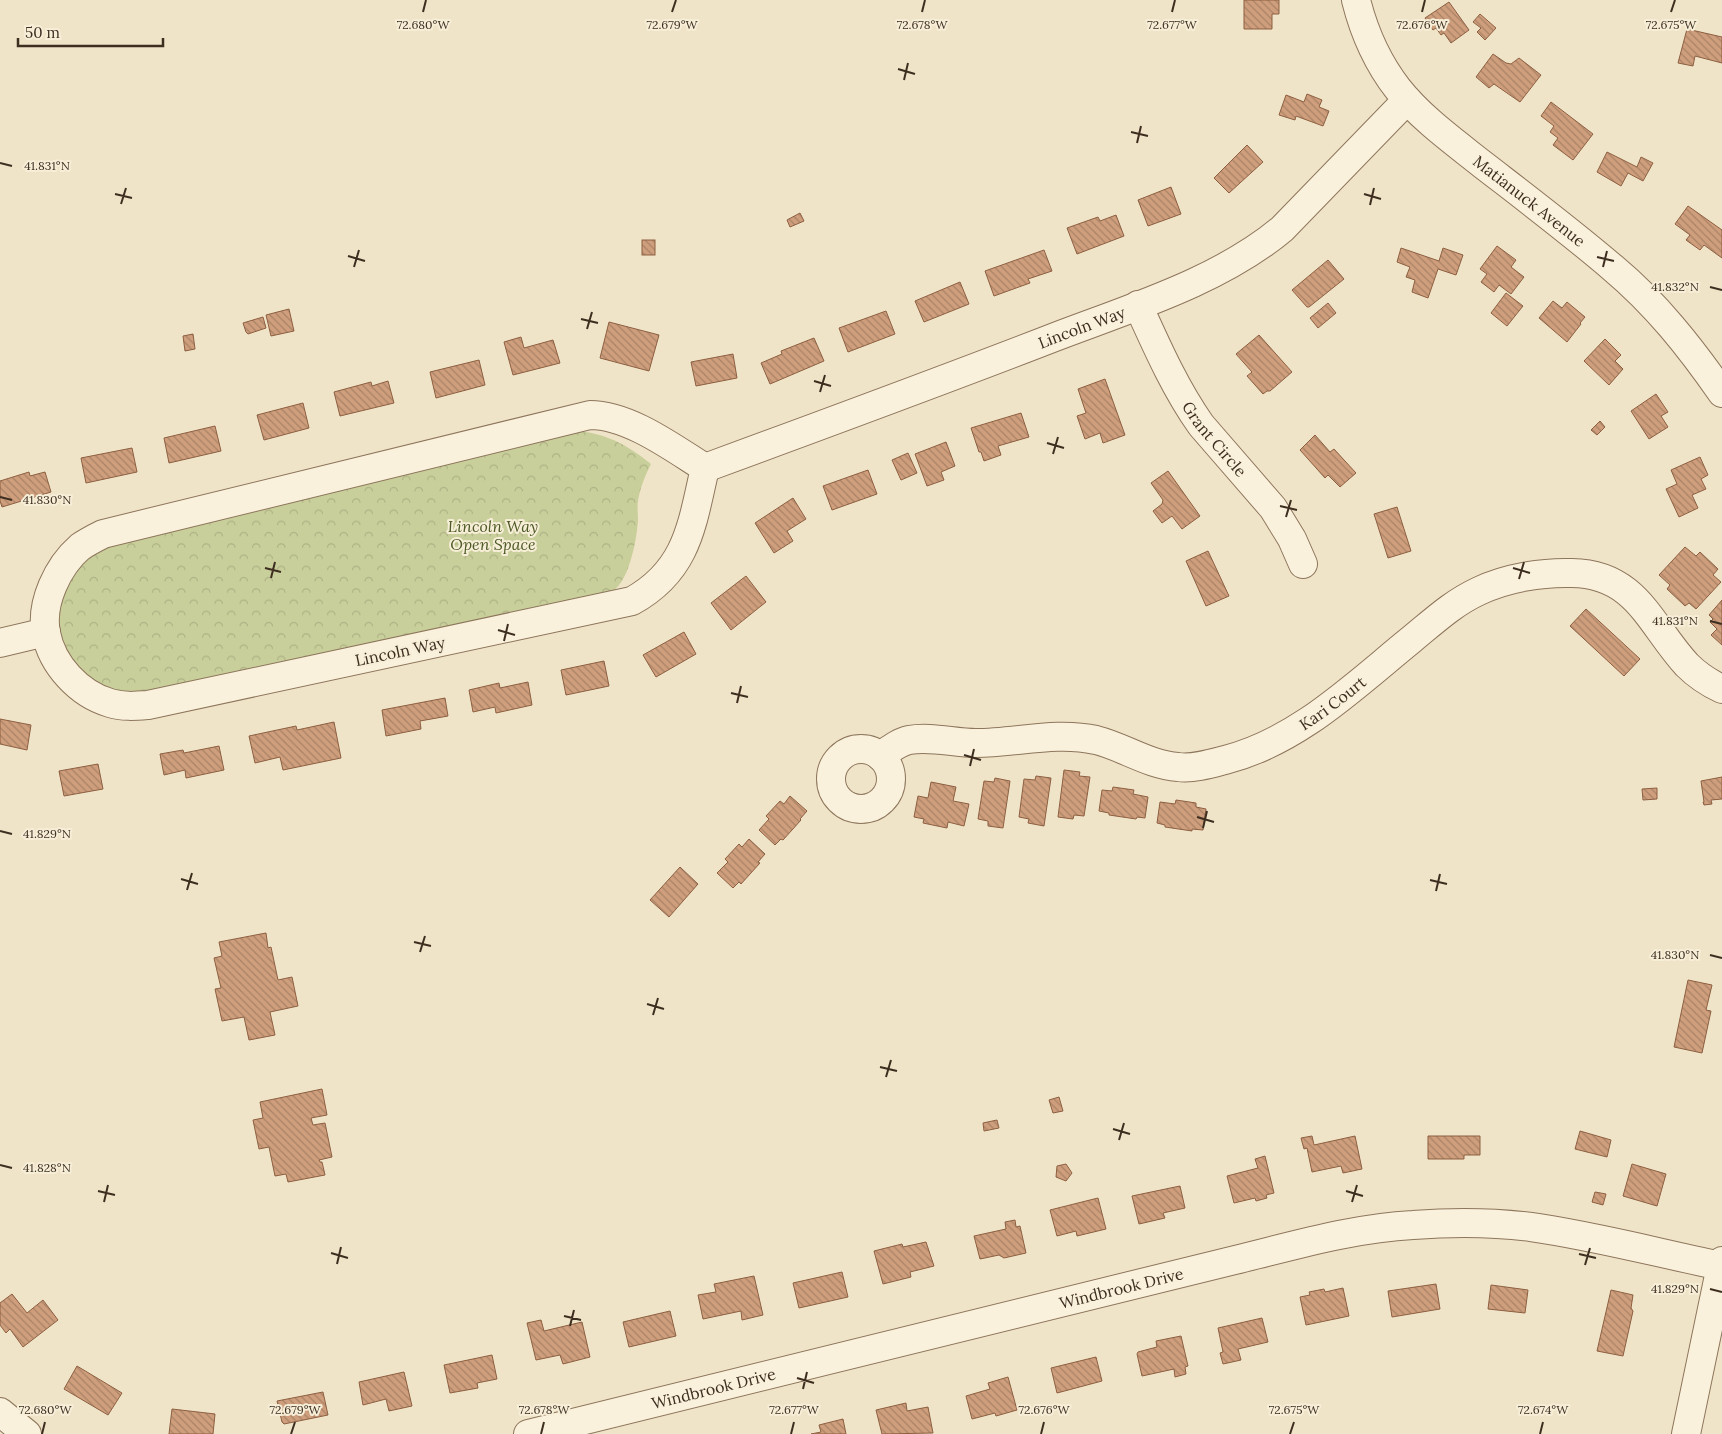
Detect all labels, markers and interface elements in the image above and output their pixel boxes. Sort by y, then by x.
scale bar [18,15,162,47]
text: 72.680°W [397,17,450,32]
text: 72.679°W [647,17,699,32]
text: 72.678°W [897,17,948,32]
text: 72.677°W [1147,17,1198,32]
text: 72.676°W [1397,17,1449,32]
text: 72.675°W [1646,17,1697,32]
text: 50 m [25,23,60,42]
street label: Matianuck Avenue [1469,151,1590,251]
text: 41.831°N [24,158,70,173]
text: 41.832°N [1651,279,1699,294]
street label: Lincoln Way [1035,302,1128,353]
street label: Grant Circle [1178,398,1251,481]
text: 41.830°N [23,492,71,507]
park label: Lincoln Way Open Space [448,516,538,554]
text: 41.831°N [1652,613,1698,628]
street label: Lincoln Way [353,632,447,670]
street label: Kari Court [1295,671,1370,734]
text: 41.829°N [23,826,71,841]
text: 41.830°N [1651,947,1699,962]
text: 41.828°N [23,1160,71,1175]
street label: Windbrook Drive [1057,1263,1186,1313]
text: 41.829°N [1651,1281,1699,1296]
street label: Windbrook Drive [649,1363,778,1413]
text: 72.680°W [19,1402,72,1417]
text: 72.679°W [270,1402,322,1417]
text: 72.678°W [519,1402,570,1417]
text: 72.677°W [769,1402,820,1417]
text: 72.676°W [1019,1402,1071,1417]
text: 72.675°W [1269,1402,1320,1417]
text: 72.674°W [1518,1402,1569,1417]

